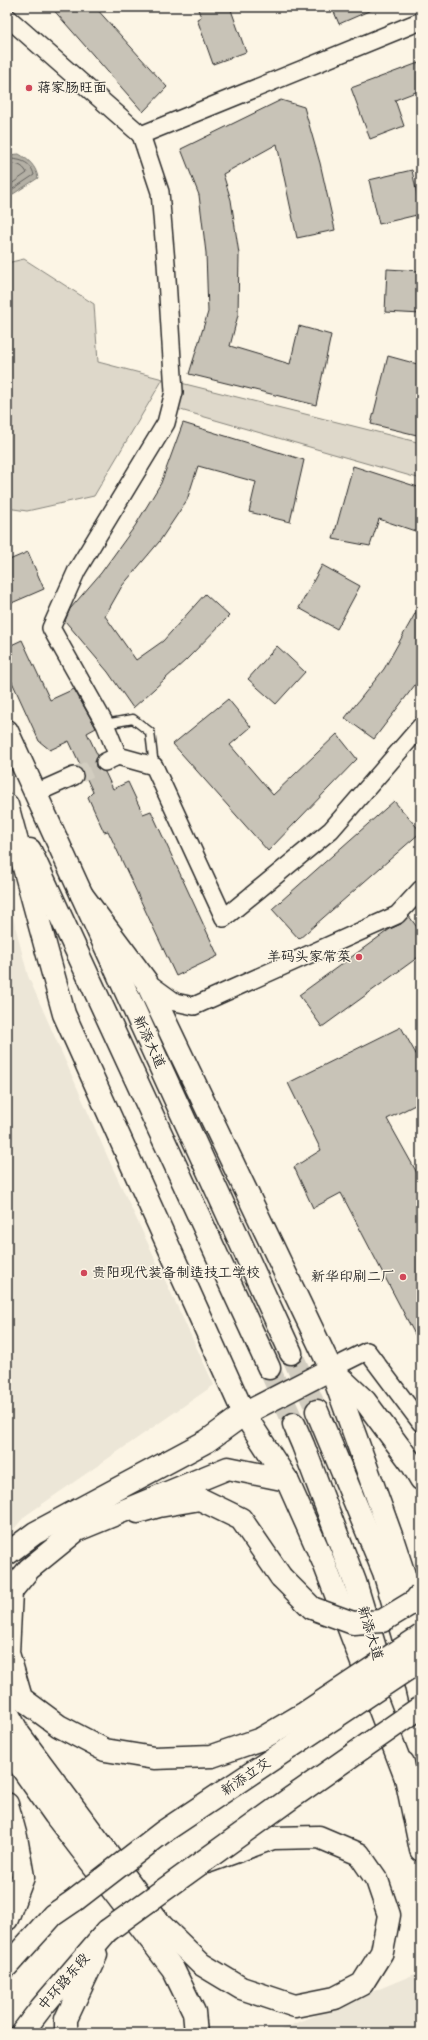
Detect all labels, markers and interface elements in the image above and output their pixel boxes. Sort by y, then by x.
place label: 蒋家肠旺面 [37,79,107,97]
marker: 蒋家肠旺面 [24,83,34,93]
place label: 羊码头家常菜 [267,948,351,966]
marker: 羊码头家常菜 [354,952,364,962]
street label: 新添大道 [129,1013,169,1071]
place label: 贵阳现代装备制造技工学校 [92,1264,260,1282]
marker: 贵阳现代装备制造技工学校 [79,1268,89,1278]
place label: 新华印刷二厂 [311,1268,395,1286]
marker: 新华印刷二厂 [398,1272,408,1282]
street label: 新添大道 [353,1604,387,1662]
street label: 新添立交 [218,1754,274,1800]
street label: 中环路东段 [34,1950,94,2014]

